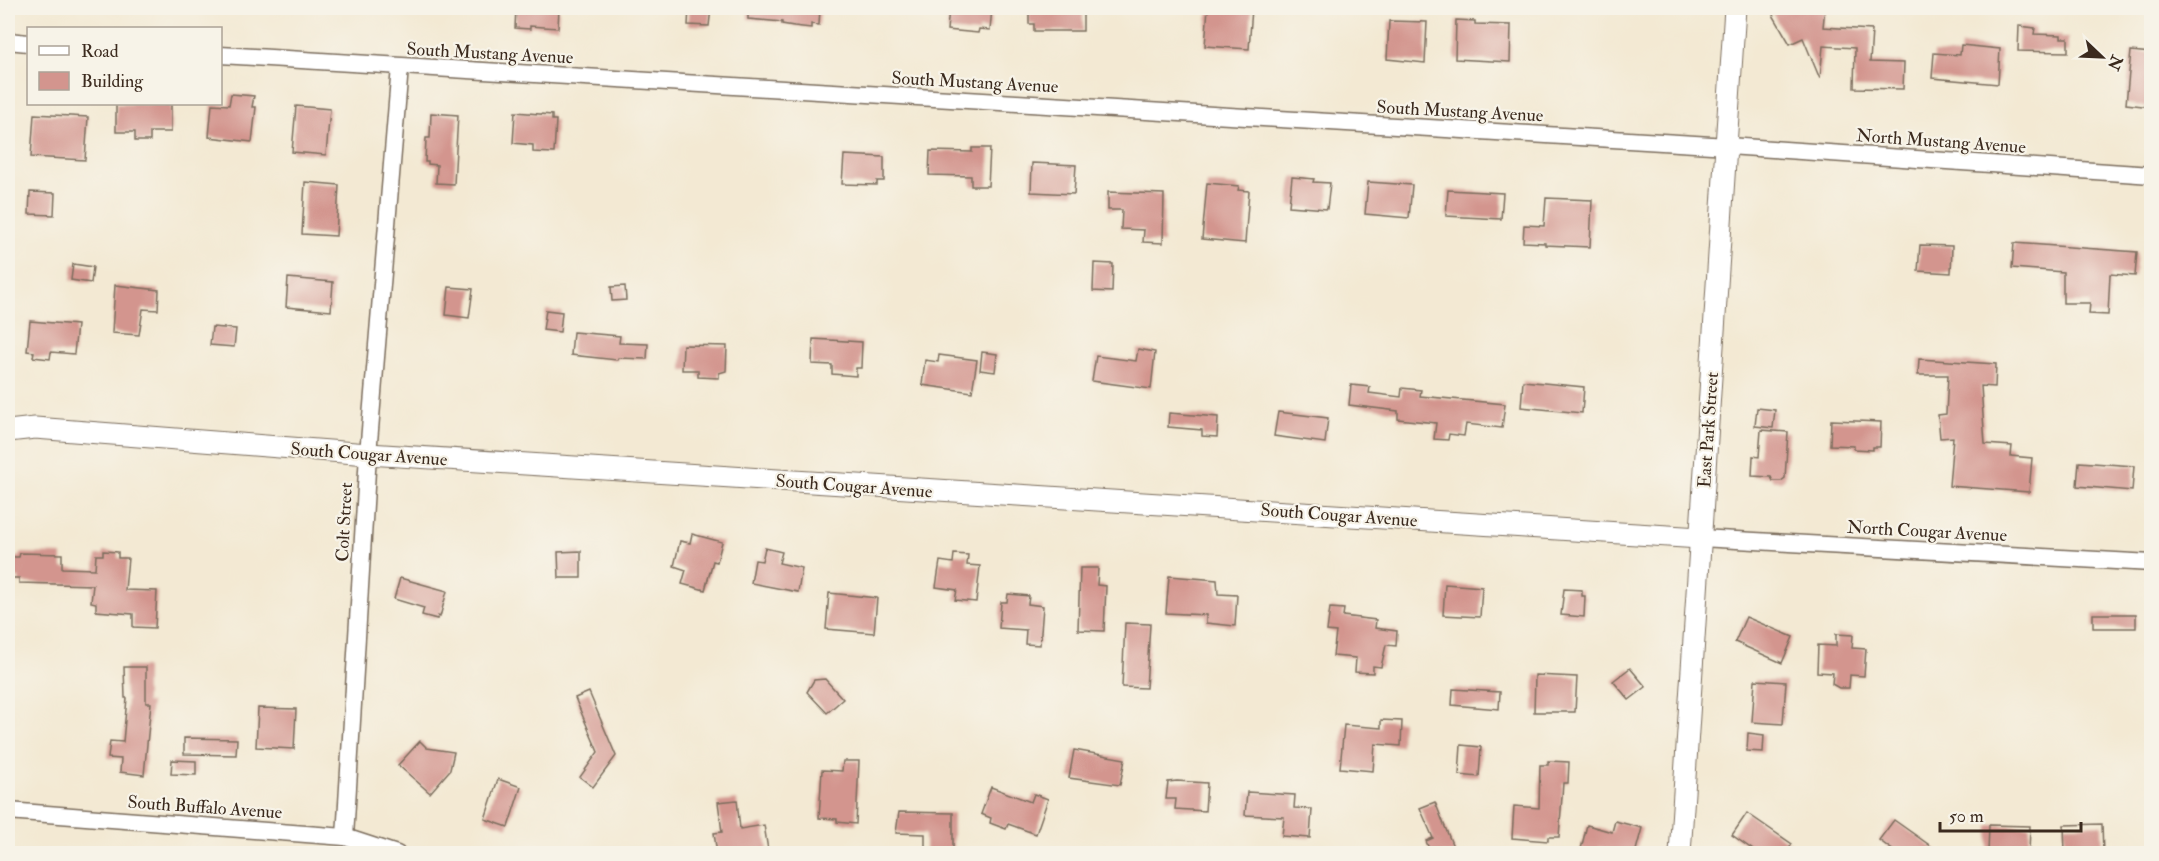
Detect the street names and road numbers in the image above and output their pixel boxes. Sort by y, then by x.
street label: South Mustang Avenue [406,38,574,69]
street label: South Mustang Avenue [891,67,1059,98]
street label: South Mustang Avenue [1376,96,1544,127]
street label: North Mustang Avenue [1855,124,2027,159]
street label: East Park Street [1693,371,1724,489]
street label: South Cougar Avenue [290,438,449,471]
street label: South Cougar Avenue [775,470,934,503]
street label: Colt Street [331,482,358,562]
street label: South Cougar Avenue [1260,499,1419,532]
street label: North Cougar Avenue [1846,516,2008,547]
street label: South Buffalo Avenue [127,791,283,824]

